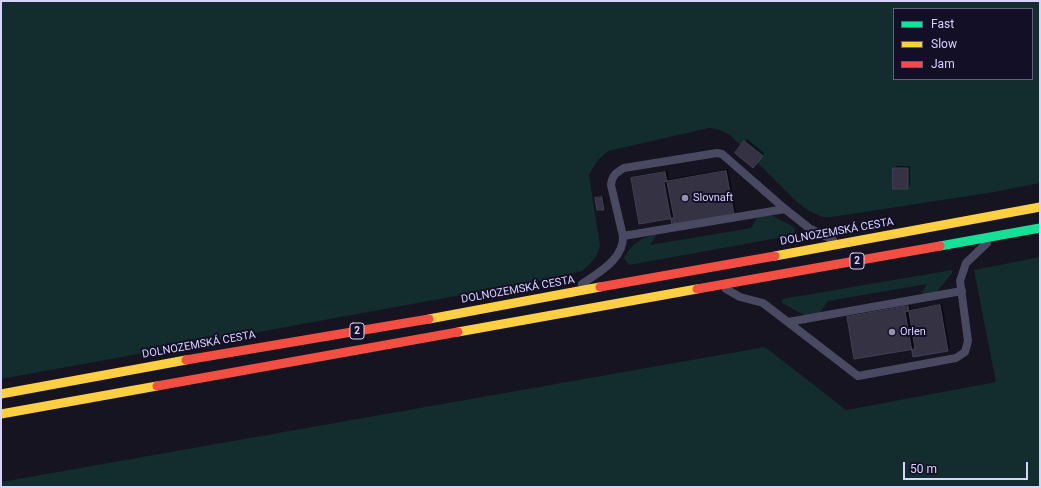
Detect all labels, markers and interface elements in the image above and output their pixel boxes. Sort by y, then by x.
legend [893,8,1033,80]
text: Fast [931,17,954,31]
text: Slow [931,37,957,51]
text: Jam [931,57,955,71]
place label: Slovnaft [693,191,733,205]
marker: Slovnaft [680,193,690,203]
street label: DOLNOZEMSKÁ CESTA [779,216,895,248]
road number: 2 [850,253,864,269]
street label: DOLNOZEMSKÁ CESTA [460,274,576,306]
road number: 2 [350,323,364,339]
place label: Orlen [900,325,926,339]
marker: Orlen [887,327,897,337]
street label: DOLNOZEMSKÁ CESTA [141,329,257,361]
scale bar [905,454,1030,480]
text: 50 m [910,462,937,476]

